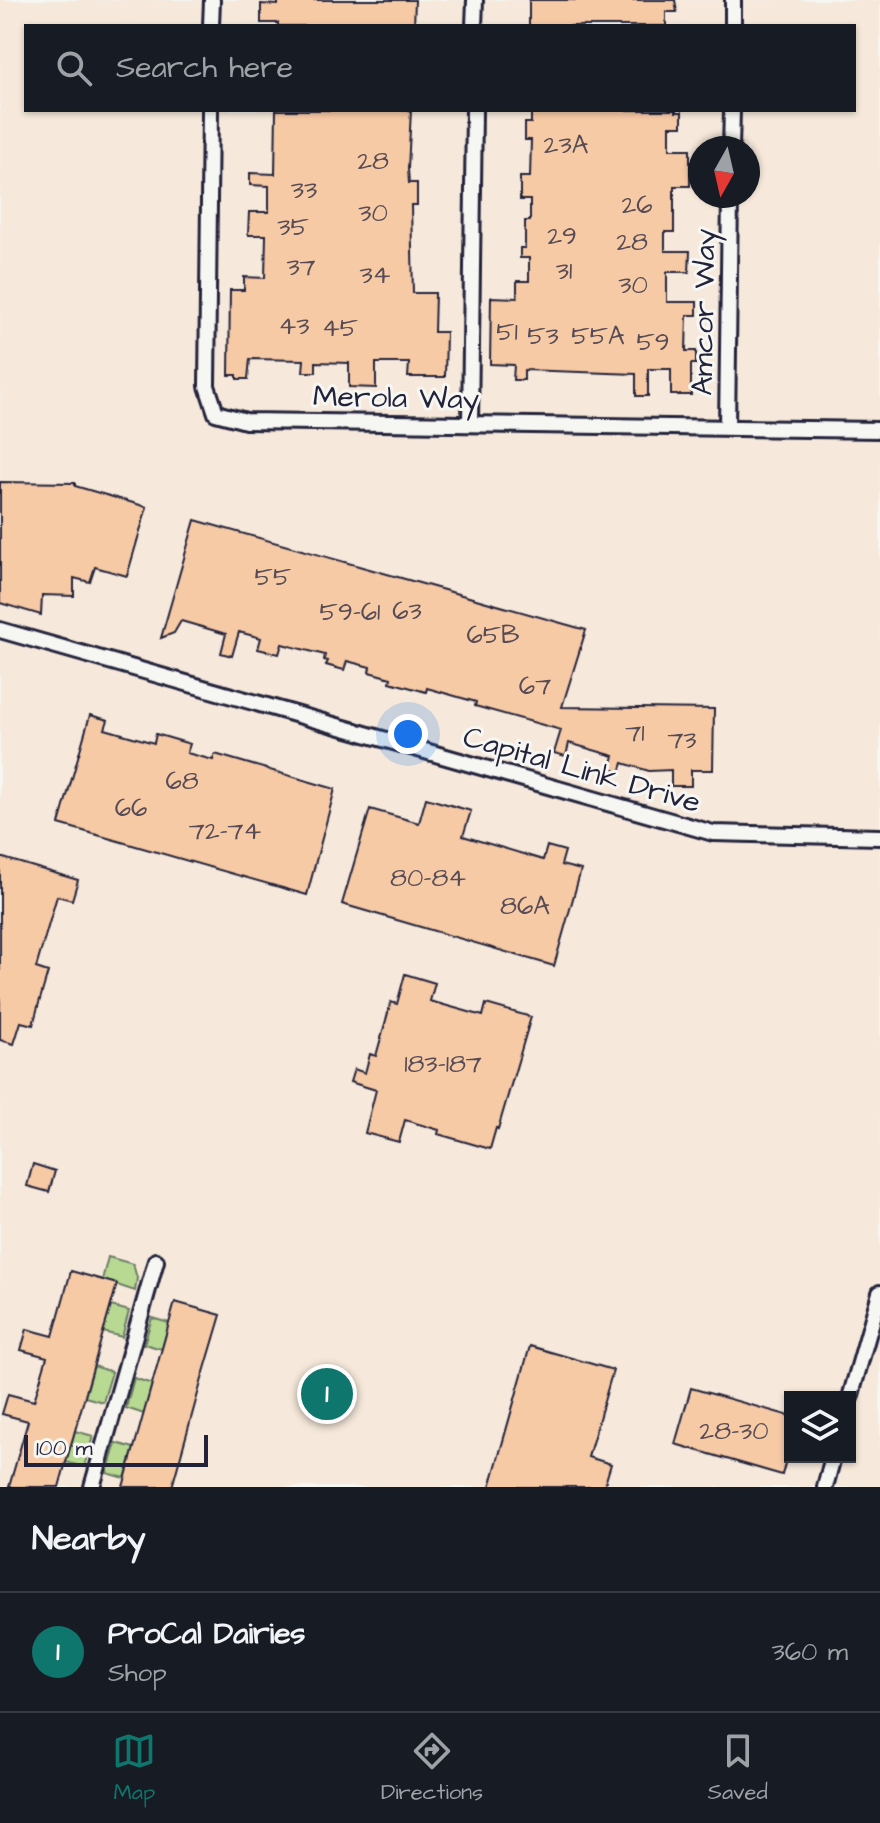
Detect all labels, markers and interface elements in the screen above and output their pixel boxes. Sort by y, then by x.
search box [24,24,856,112]
icon: search [52,46,96,90]
text: Search here [116,47,293,89]
house number: 23A [544,127,589,163]
north arrow [688,136,760,208]
house number: 28 [357,143,389,179]
house number: 33 [291,172,317,208]
house number: 26 [621,187,653,223]
house number: 30 [358,195,388,231]
house number: 35 [277,209,309,245]
house number: 29 [547,218,577,254]
house number: 28 [616,224,648,260]
street label: Amcor Way [682,228,727,396]
house number: 37 [286,249,316,285]
house number: 31 [556,253,572,289]
house number: 34 [360,257,391,293]
house number: 30 [618,267,648,303]
house number: 43 [279,308,309,344]
house number: 45 [322,310,358,346]
house number: 51 [496,314,518,350]
house number: 53 [527,318,559,354]
house number: 55A [571,318,625,354]
house number: 59 [636,324,670,360]
street label: Merola Way [312,376,480,421]
house number: 55 [255,559,291,595]
house number: 63 [392,593,422,629]
house number: 59-61 [320,594,380,630]
house number: 65B [466,617,520,653]
house number: 67 [519,668,551,704]
your location [388,714,428,754]
house number: 71 [625,715,645,751]
street label: Capital Link Drive [458,716,705,824]
house number: 73 [667,722,697,758]
house number: 68 [165,763,199,799]
house number: 66 [115,790,147,826]
house number: 72-74 [189,813,262,849]
house number: 80-84 [390,860,466,896]
house number: 86A [500,888,550,924]
house number: 183-187 [404,1046,482,1082]
pin: 1 [301,1364,353,1424]
map controls [784,1391,856,1463]
button: layers [784,1391,856,1463]
house number: 28-30 [699,1413,769,1449]
scale bar [24,1431,208,1467]
text: 100 m [36,1433,93,1464]
text: Nearby [32,1515,146,1563]
text: ProCal Dairies [108,1613,305,1655]
text: 1 [56,1634,60,1670]
text: 360 m [771,1634,848,1670]
text: Shop [108,1655,167,1691]
tab: Map [112,1729,156,1808]
tab: Directions [381,1729,483,1808]
tab: Saved [708,1729,768,1808]

